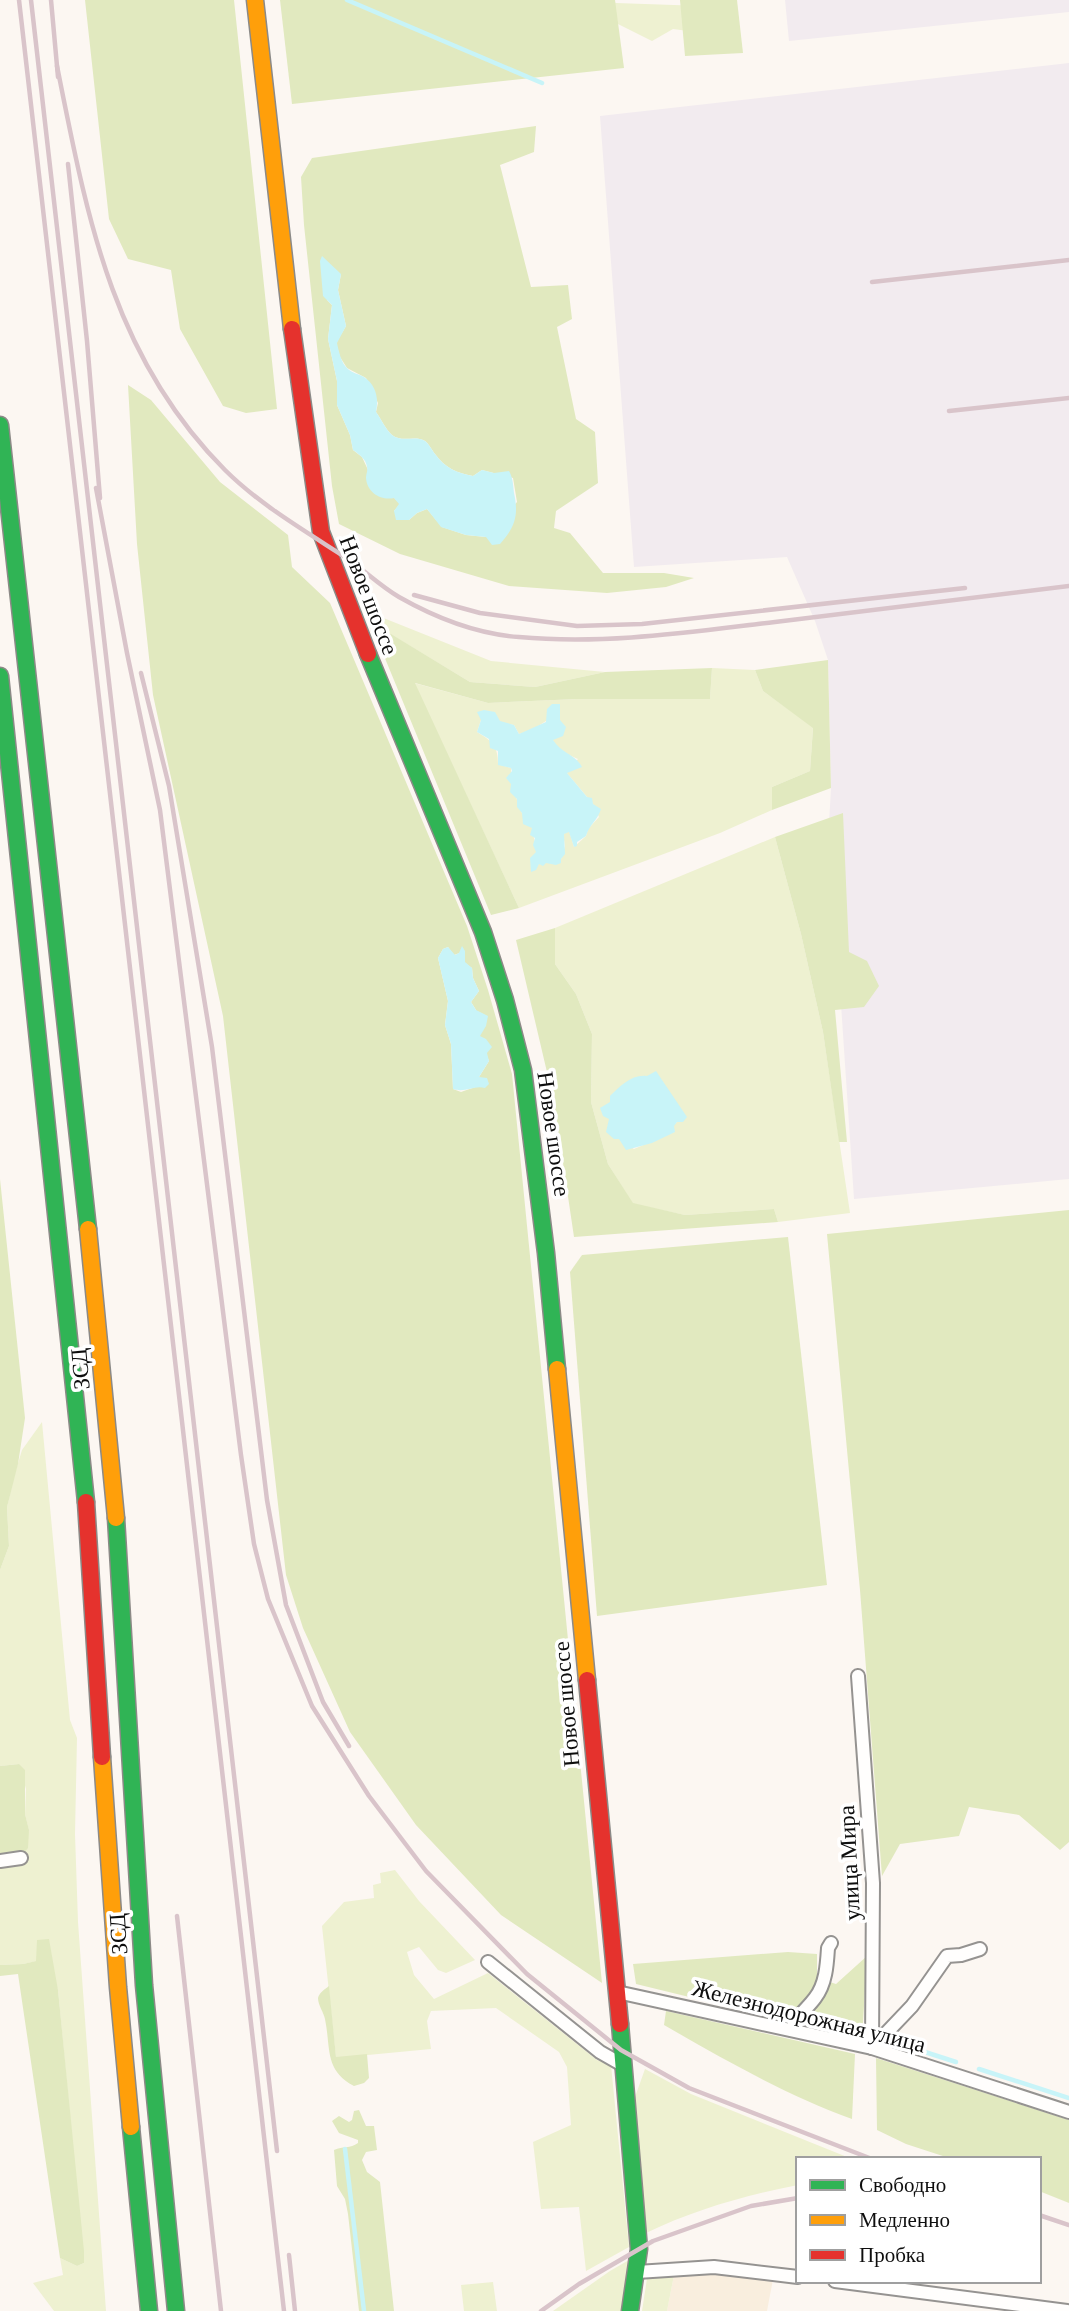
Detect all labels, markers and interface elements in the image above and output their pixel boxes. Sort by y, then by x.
street label: Новое шоссе [334,532,404,658]
street label: Новое шоссе [532,1070,576,1198]
street label: ЗСД [65,1347,95,1391]
street label: Новое шоссе [548,1640,584,1768]
street label: улица Мира [833,1805,865,1921]
street label: ЗСД [104,1912,132,1956]
street label: Железнодорожная улица [690,1974,928,2058]
legend [796,2157,1041,2283]
text: Свободно [859,2173,946,2197]
text: Медленно [859,2208,950,2232]
text: Пробка [859,2243,926,2267]

